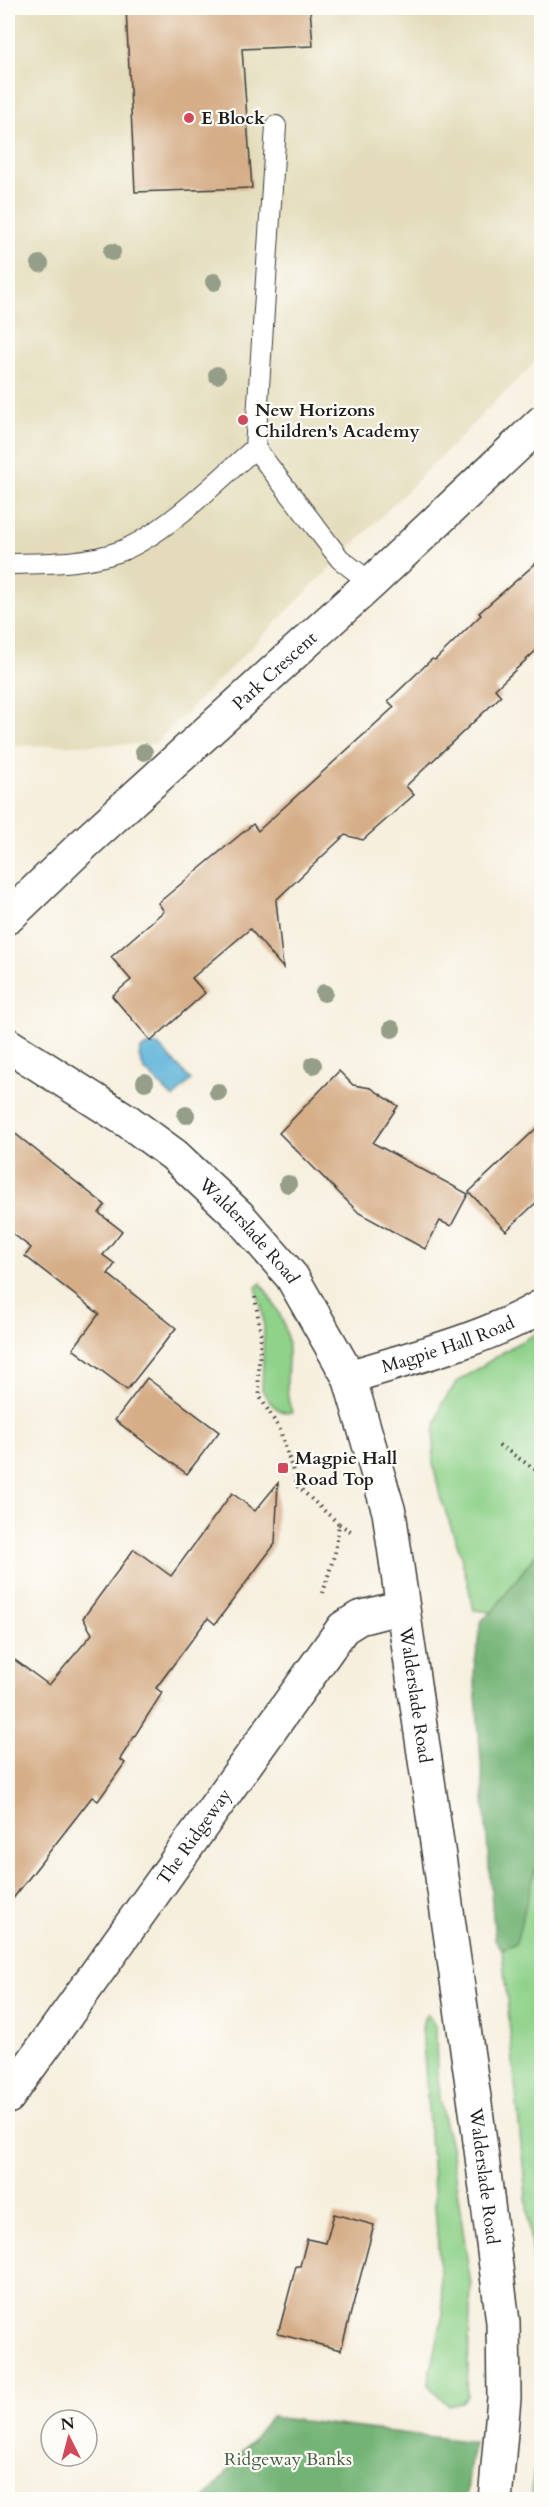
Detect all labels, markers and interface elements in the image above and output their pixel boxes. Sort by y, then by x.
place label: E Block [201,106,266,131]
marker: E Block [182,111,196,125]
place label: New Horizons Children's Academy [255,398,421,444]
marker: New Horizons Children's Academy [236,413,250,427]
street label: Park Crescent [227,626,323,716]
street label: Walderslade Road [192,1172,305,1289]
street label: Magpie Hall Road [379,1310,519,1380]
place label: Magpie Hall Road Top [295,1446,397,1492]
marker: Magpie Hall Road Top [276,1461,290,1475]
street label: Walderslade Road [393,1624,437,1765]
street label: The Ridgeway [151,1783,238,1890]
street label: Walderslade Road [463,2105,505,2246]
north arrow [39,2408,99,2468]
text: N [59,2412,76,2436]
park label: Ridgeway Banks [224,2447,352,2472]

